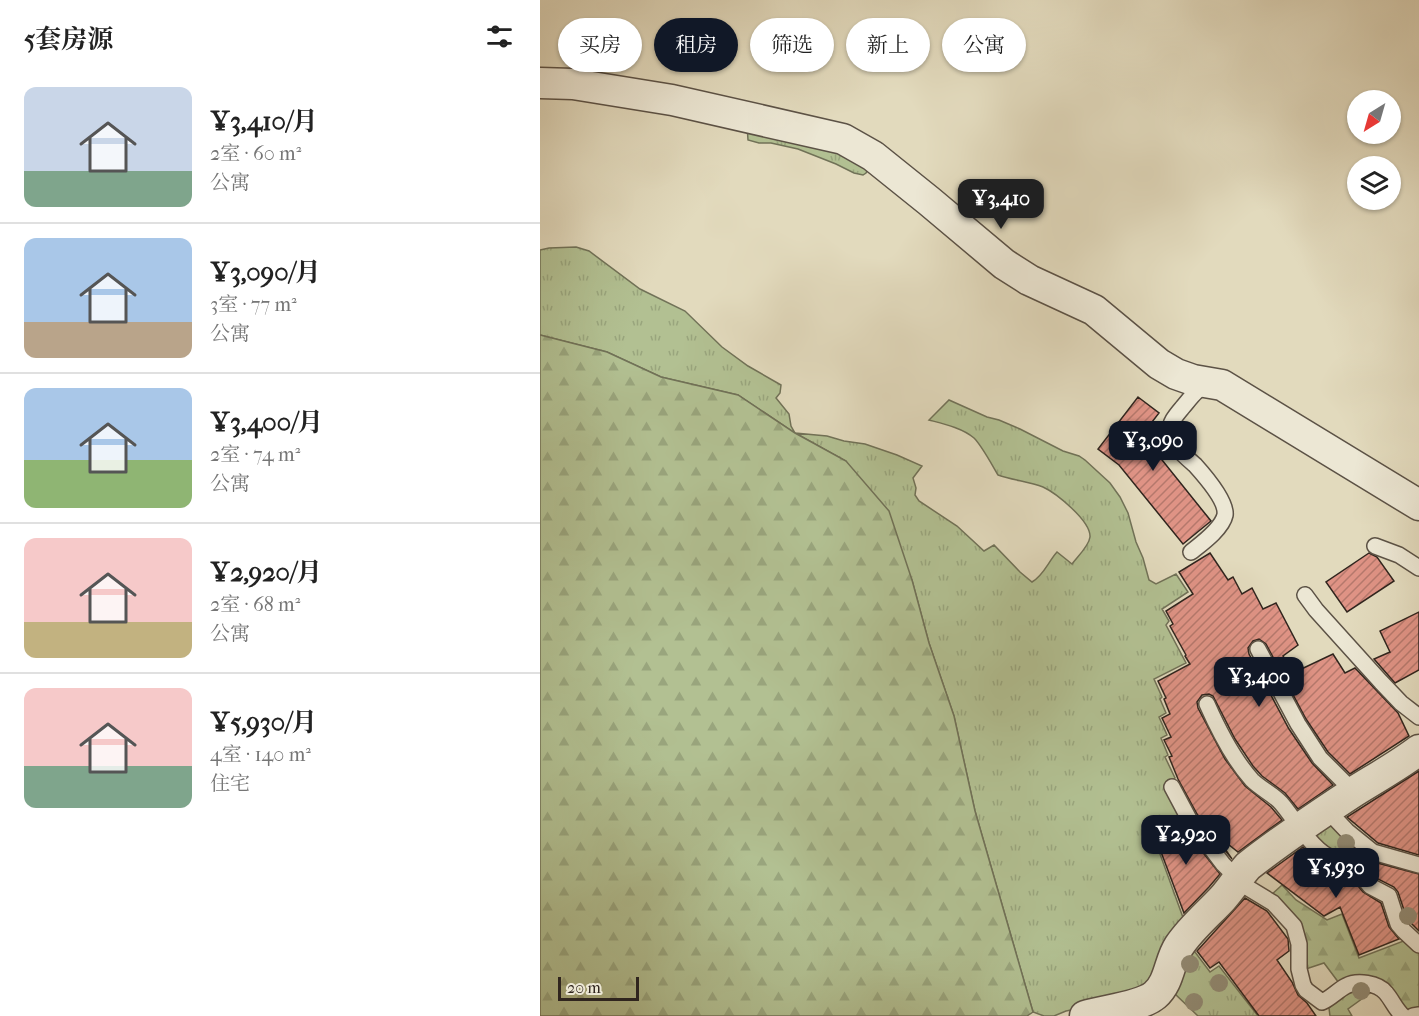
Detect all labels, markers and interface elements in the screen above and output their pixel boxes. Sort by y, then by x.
chip: 买房 [558,18,642,72]
chip: 租房 [654,18,738,72]
chip: 筛选 [750,18,834,72]
chip: 新上 [846,18,930,72]
chip: 公寓 [942,18,1026,72]
icon: filters [483,20,516,53]
text: 5套房源 [24,24,113,55]
north arrow [1347,90,1401,144]
map controls [1347,90,1401,210]
text: ¥3,410/月 [210,106,318,137]
icon: home [72,111,144,183]
text: 2室 · 60 m² [210,142,301,165]
button: layers [1347,156,1401,210]
text: 公寓 [210,171,250,194]
pin: ¥3,410 [952,179,1050,230]
text: ¥3,410 [972,187,1030,210]
text: ¥3,090/月 [210,257,321,288]
icon: home [72,262,144,334]
text: 3室 · 77 m² [210,293,297,316]
text: 公寓 [210,322,250,345]
text: ¥3,400/月 [210,407,323,438]
icon: home [72,412,144,484]
pin: ¥3,090 [1104,421,1202,472]
text: ¥3,090 [1123,429,1183,452]
text: 2室 · 74 m² [210,443,300,466]
text: 公寓 [210,472,250,495]
text: ¥2,920/月 [210,557,322,588]
icon: home [72,562,144,634]
text: 2室 · 68 m² [210,593,300,616]
text: 公寓 [210,622,250,645]
pin: ¥3,400 [1210,657,1308,708]
text: ¥3,400 [1228,665,1290,688]
text: ¥5,930/月 [210,707,317,738]
icon: home [72,712,144,784]
text: 4室 · 140 m² [210,743,311,766]
text: 住宅 [210,772,250,795]
pin: ¥2,920 [1137,815,1235,866]
text: ¥2,920 [1155,823,1217,846]
pin: ¥5,930 [1287,848,1385,899]
text: ¥5,930 [1307,856,1365,879]
scale bar [558,974,639,1002]
text: 20 m [567,978,601,997]

